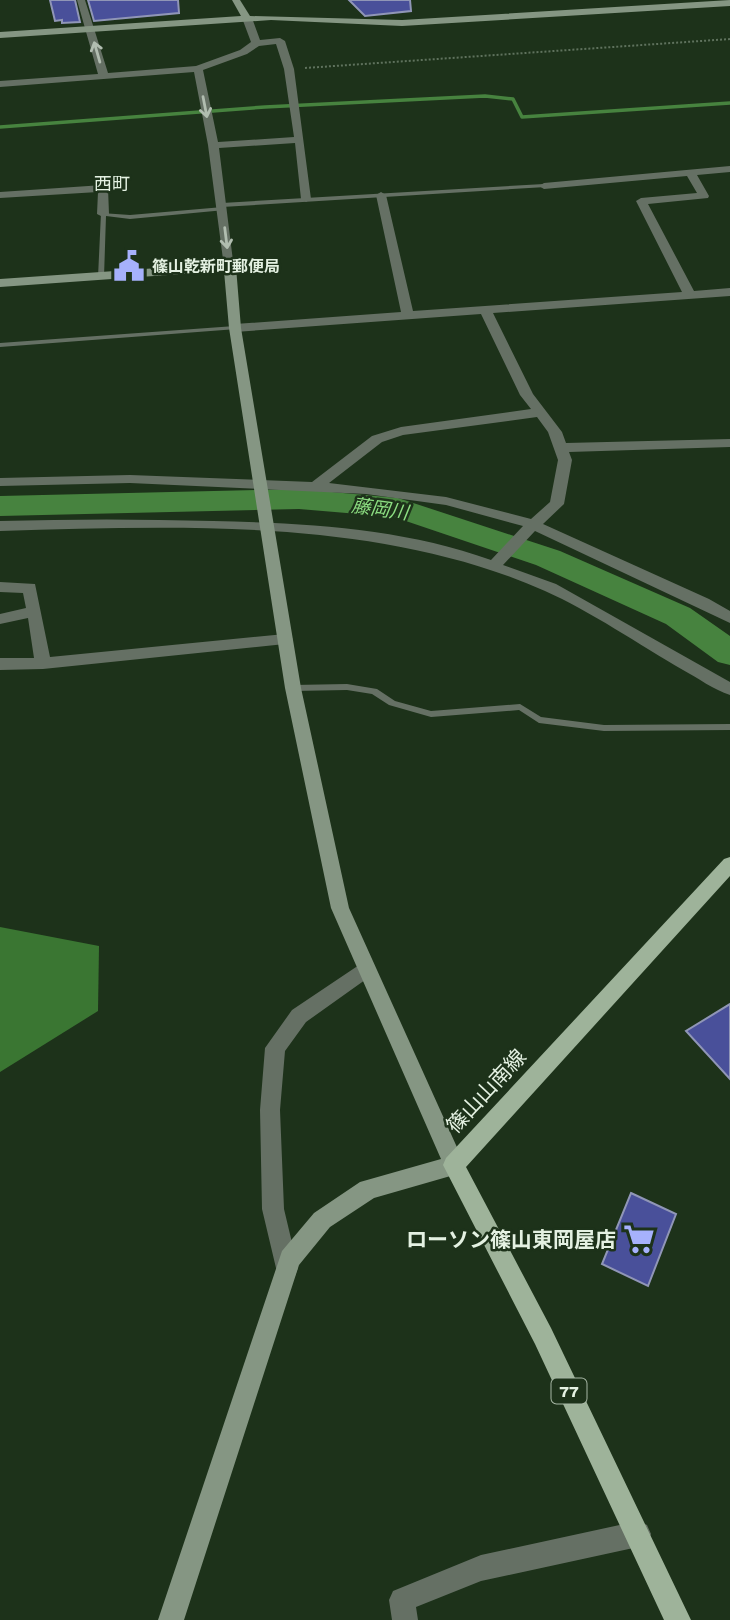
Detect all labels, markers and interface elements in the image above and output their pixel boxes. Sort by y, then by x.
one-way arrow [90,41,103,64]
one-way arrow [199,95,213,118]
district label: 西町 [94,173,130,194]
one-way arrow [220,227,233,249]
public building icon: 篠山乾新町郵便局 [112,249,146,283]
place label: 篠山乾新町郵便局 [152,257,280,276]
water label: 藤岡川 [350,494,412,525]
street label: 篠山山南線 [441,1044,531,1138]
supermarket icon: ローソン篠山東岡屋店 [622,1222,656,1256]
place label: ローソン篠山東岡屋店 [406,1227,616,1252]
road number: 77 [552,1378,586,1404]

